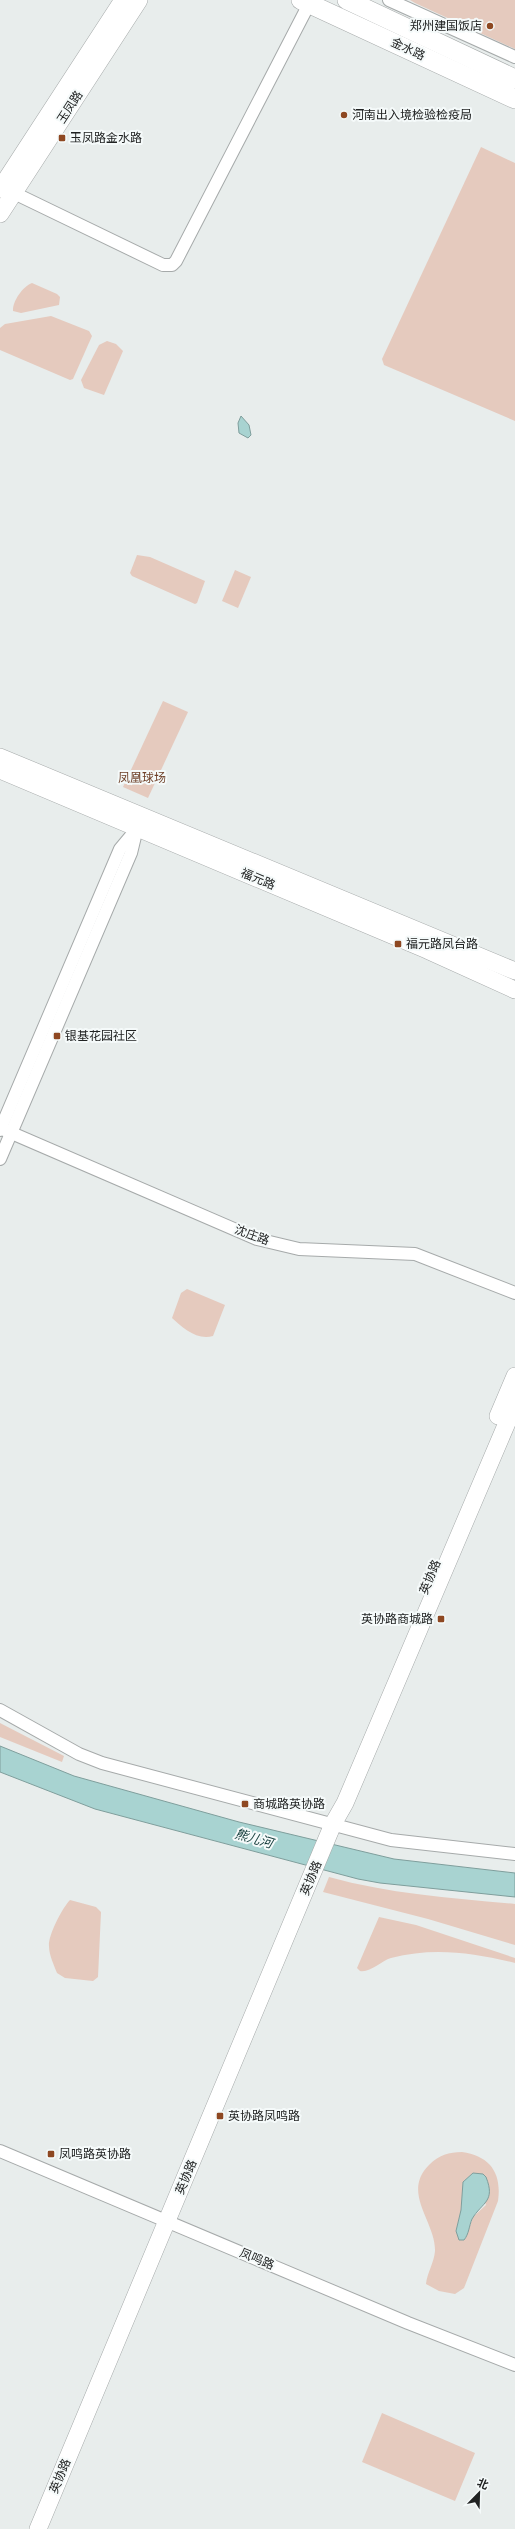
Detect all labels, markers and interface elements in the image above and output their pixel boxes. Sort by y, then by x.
place label: 郑州建国饭店 [410,18,482,33]
marker: 郑州建国饭店 [485,21,495,31]
street label: 金水路 [389,34,428,63]
street label: 玉凤路 [53,88,86,126]
place label: 河南出入境检验检疫局 [352,107,472,122]
marker: 河南出入境检验检疫局 [339,110,349,120]
place label: 玉凤路金水路 [70,130,142,145]
marker: 玉凤路金水路 [57,133,67,143]
park label: 凤凰球场 [118,770,166,785]
street label: 福元路 [239,865,278,892]
place label: 福元路凤台路 [406,936,478,951]
marker: 福元路凤台路 [393,939,403,949]
place label: 银基花园社区 [65,1028,137,1043]
marker: 银基花园社区 [52,1031,62,1041]
street label: 沈庄路 [233,1221,272,1248]
street label: 英协路 [416,1557,443,1596]
place label: 英协路商城路 [361,1611,433,1626]
marker: 英协路商城路 [436,1614,446,1624]
place label: 商城路英协路 [253,1796,325,1811]
marker: 商城路英协路 [240,1799,250,1809]
water label: 熊儿河 [233,1825,278,1852]
street label: 英协路 [297,1858,324,1897]
place label: 英协路凤鸣路 [228,2108,300,2123]
marker: 英协路凤鸣路 [215,2111,225,2121]
place label: 凤鸣路英协路 [59,2146,131,2161]
marker: 凤鸣路英协路 [46,2149,56,2159]
street label: 英协路 [172,2157,199,2196]
street label: 凤鸣路 [238,2245,277,2272]
street label: 英协路 [46,2456,73,2495]
north arrow [459,2473,499,2513]
text: 北 [475,2475,491,2492]

